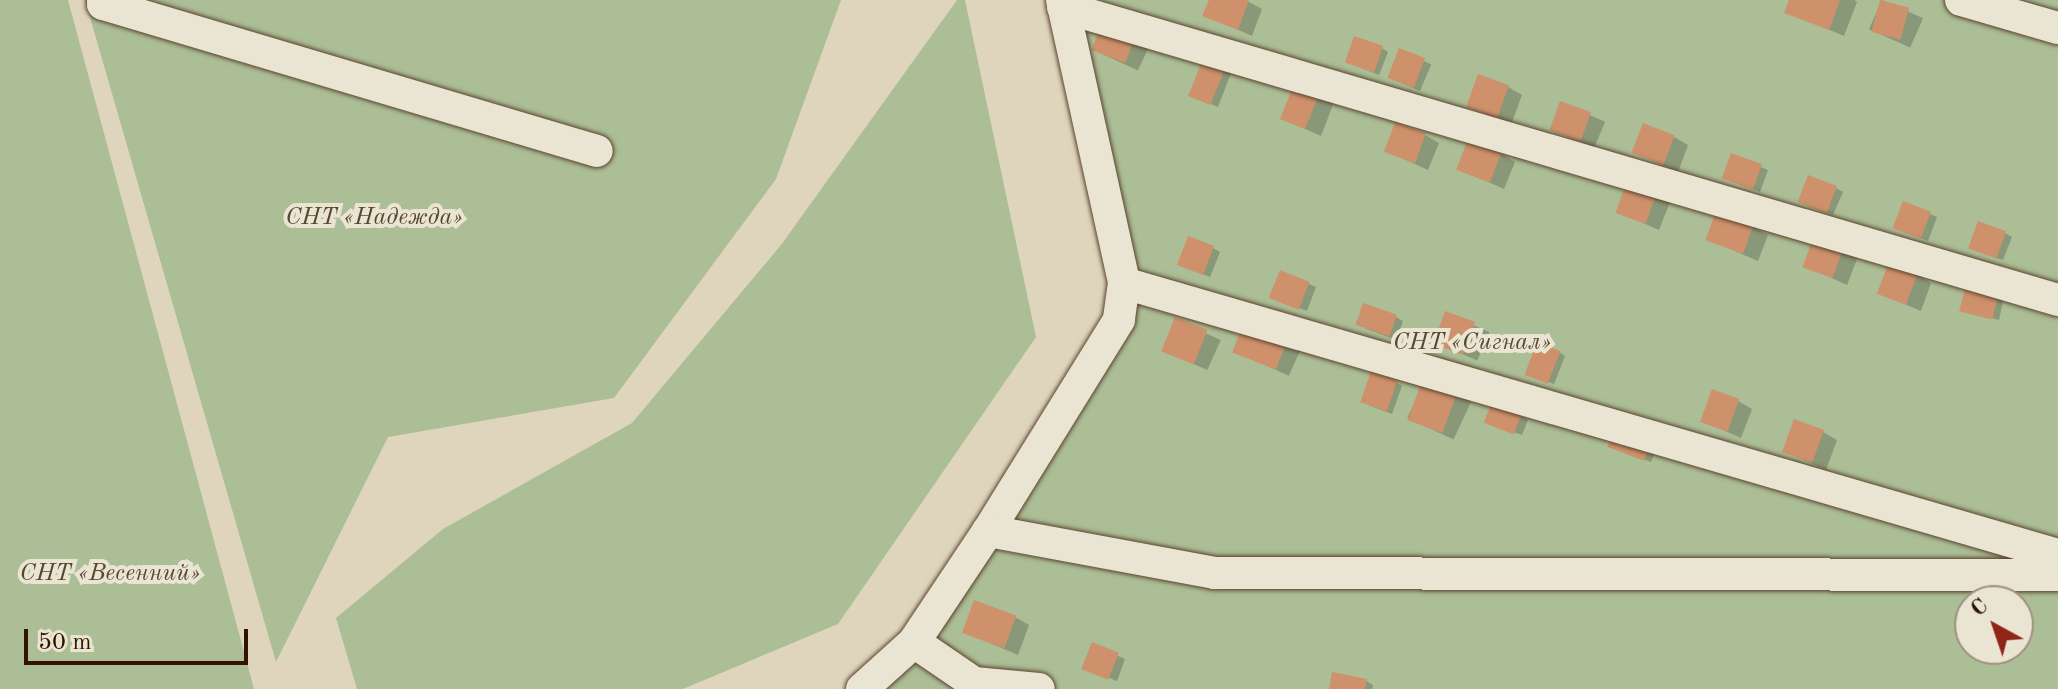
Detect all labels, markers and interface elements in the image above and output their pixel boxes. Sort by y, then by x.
park label: СНТ «Надежда» [285,205,463,233]
park label: СНТ «Сигнал» [1393,330,1551,358]
park label: СНТ «Весенний» [20,561,200,589]
north arrow [1954,585,2034,665]
text: С [1967,595,1992,621]
scale bar [28,613,252,663]
text: 50 m [38,631,92,655]

